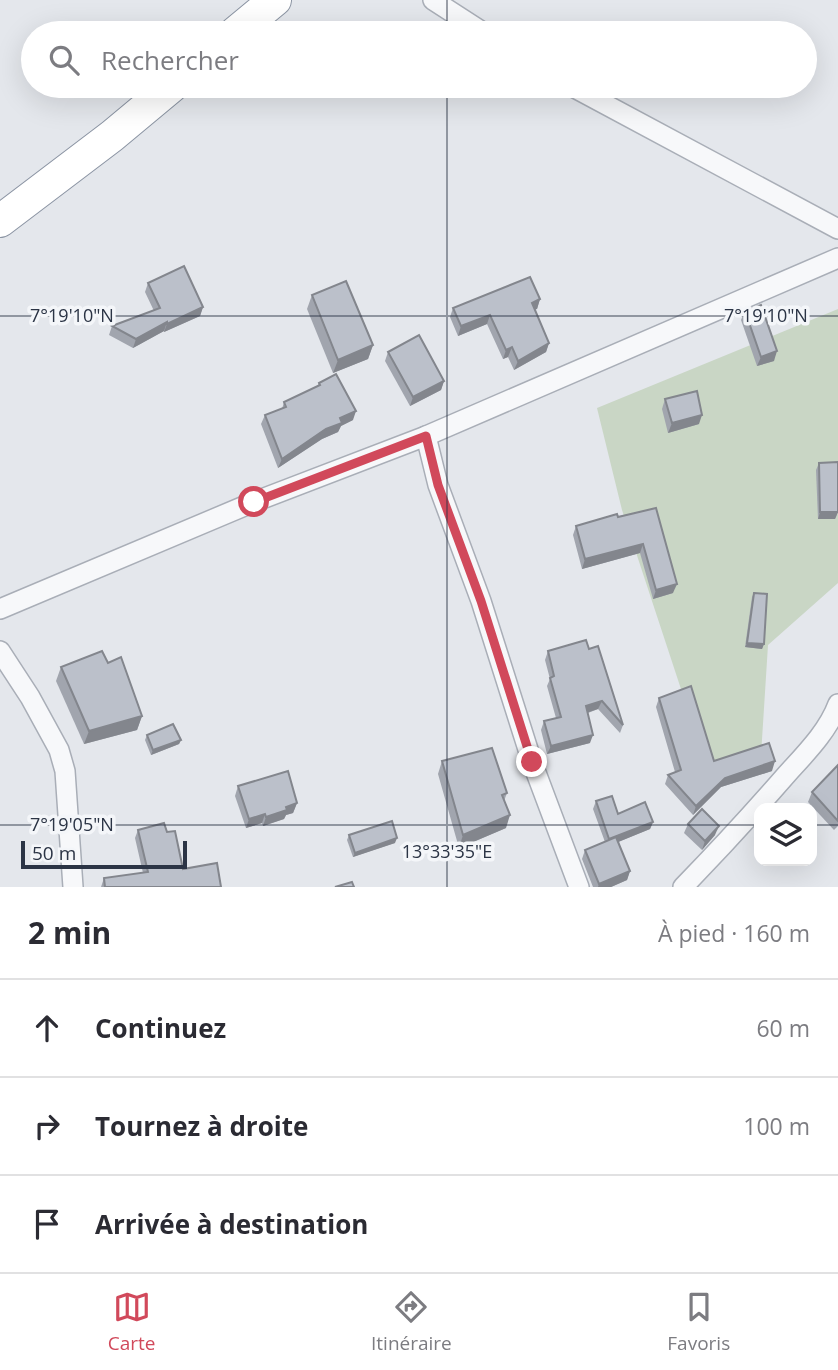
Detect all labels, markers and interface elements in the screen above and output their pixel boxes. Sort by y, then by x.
search box [21,21,817,98]
icon: search [45,41,83,79]
text: Rechercher [101,42,239,78]
text: 7°19'10"N [30,303,114,327]
text: 7°19'10"N [724,303,808,327]
route start [238,486,269,517]
route end [516,746,547,777]
map controls [754,803,817,866]
button: layers [754,803,817,866]
text: 7°19'05"N [30,812,114,836]
scale bar [21,838,187,870]
text: 13°33'35"E [402,839,492,863]
text: 50 m [32,840,76,866]
text: 2 min [28,912,111,953]
text: À pied · 160 m [658,917,810,949]
icon: ahead [28,1009,66,1047]
text: Continuez [95,1010,226,1046]
text: 60 m [756,1012,810,1044]
icon: right [28,1107,66,1145]
text: Tournez à droite [95,1108,308,1144]
text: 100 m [743,1110,810,1142]
icon: arrive [28,1205,66,1243]
text: Arrivée à destination [95,1206,368,1242]
tab: Carte [108,1288,156,1356]
tab: Itinéraire [371,1288,452,1356]
tab: Favoris [667,1288,730,1356]

